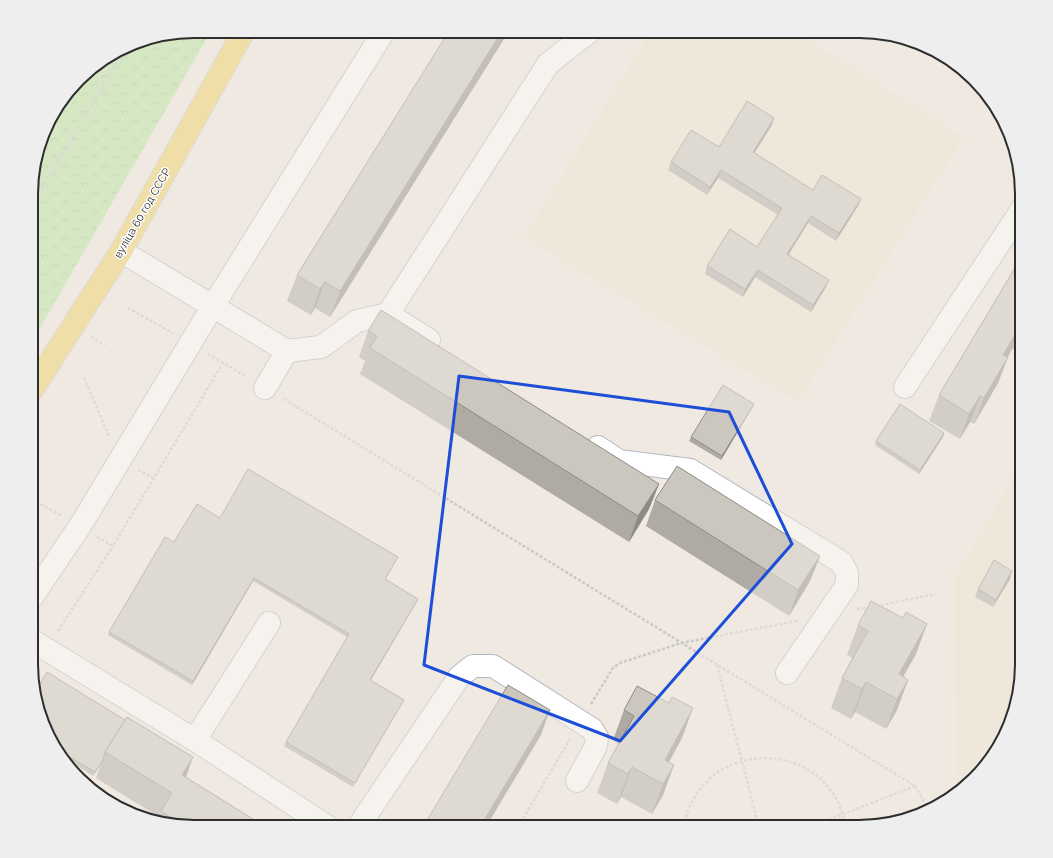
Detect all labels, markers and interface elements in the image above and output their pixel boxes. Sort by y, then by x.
street label: вуліца 60 год СССР [111,166,173,260]

